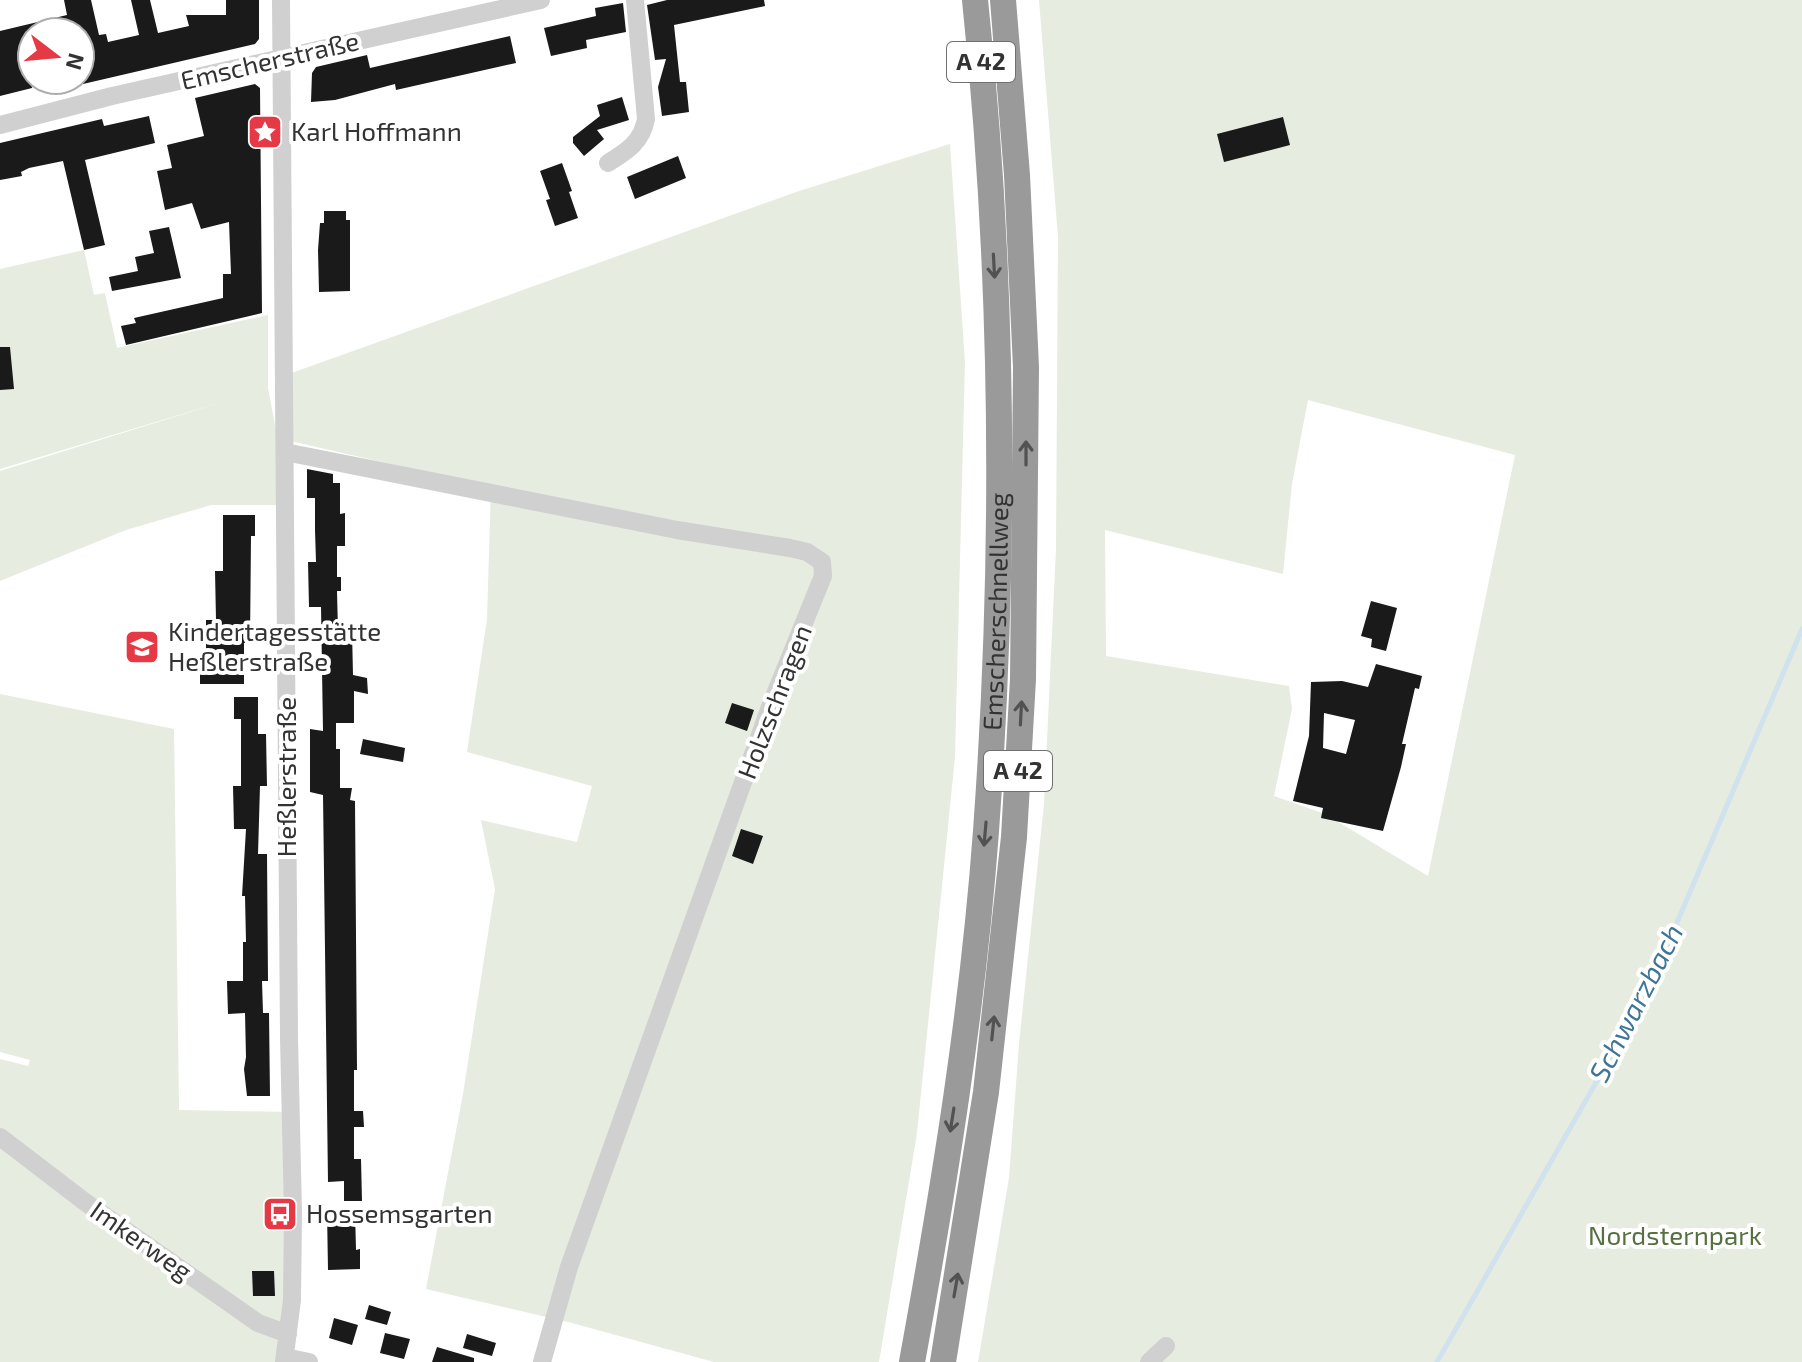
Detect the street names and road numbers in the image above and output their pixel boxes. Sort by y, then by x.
street label: Emscherstraße [177,24,362,95]
road number: A 42 [947,42,1015,82]
street label: Emscherschnellweg [975,493,1013,731]
street label: Holzschragen [730,620,817,783]
street label: Heßlerstraße [270,697,301,857]
road number: A 42 [984,751,1052,791]
street label: Imkerweg [85,1194,199,1286]

